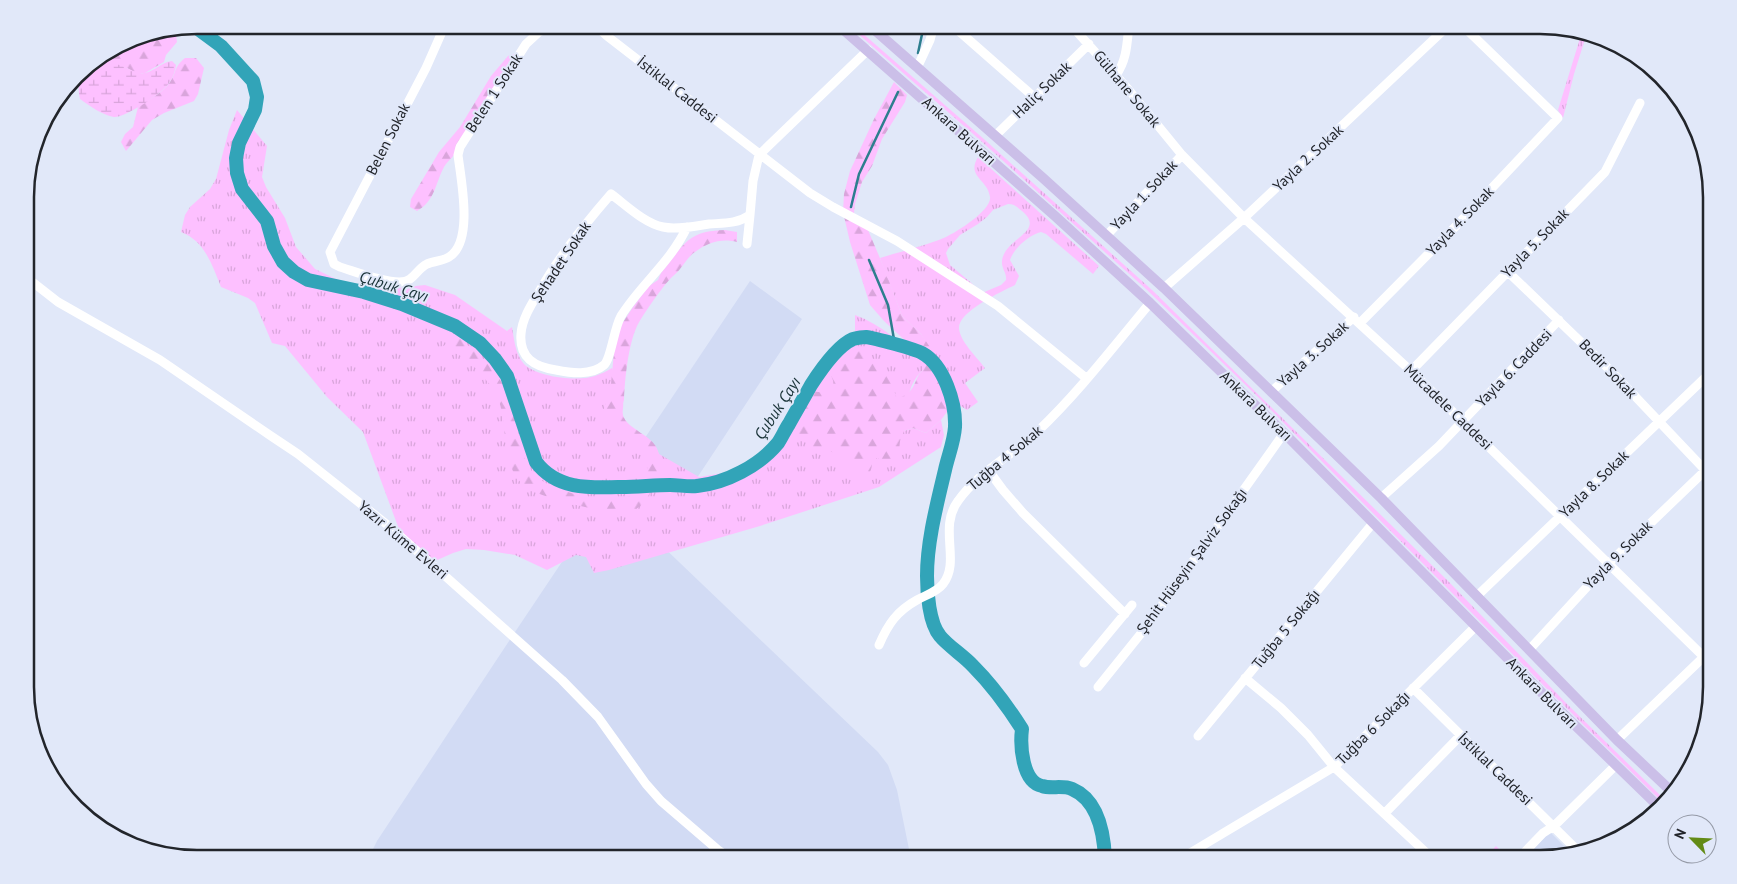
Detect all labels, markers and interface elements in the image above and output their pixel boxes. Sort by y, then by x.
street label: Gülhane Sokak [1090,46,1166,132]
street label: Belen 1 Sokak [461,49,527,136]
street label: İstiklal Caddesi [633,52,721,127]
street label: Haliç Sokak [1008,56,1076,122]
street label: Ankara Bulvarı [918,92,1000,169]
street label: Belen Sokak [361,99,414,178]
street label: Yayla 2. Sokak [1268,120,1347,195]
street label: Yayla 1. Sokak [1106,155,1182,234]
street label: Yayla 4. Sokak [1422,181,1498,259]
street label: Yayla 5. Sokak [1497,203,1573,281]
street label: Şehadet Sokak [526,217,595,306]
water label: Çubuk Çayı [357,266,431,306]
street label: Yayla 3. Sokak [1273,316,1353,391]
street label: Yayla 6. Caddesi [1472,325,1556,411]
street label: Bedir Sokak [1575,335,1642,403]
street label: Mücadele Caddesi [1400,360,1497,454]
street label: Ankara Bulvarı [1216,366,1296,445]
water label: Çubuk Çayı [749,373,805,443]
street label: Tuğba 4 Sokak [963,420,1047,495]
street label: Yayla 8. Sokak [1555,445,1633,522]
street label: Şehit Hüseyin Şalviz Sokağı [1132,484,1251,637]
street label: Yazır Küme Evleri [354,496,452,583]
street label: Yayla 9. Sokak [1579,516,1657,593]
street label: Tuğba 5 Sokağı [1248,585,1324,672]
street label: Ankara Bulvarı [1503,653,1582,732]
street label: Tuğba 6 Sokağı [1332,687,1414,769]
street label: İstiklal Caddesi [1454,728,1537,809]
north arrow [1667,814,1717,864]
text: N [1670,826,1690,842]

